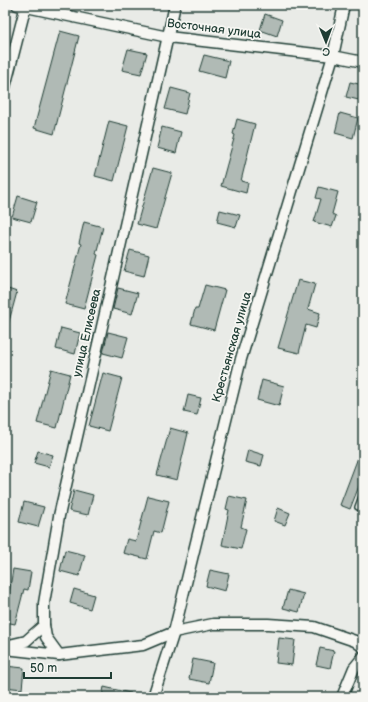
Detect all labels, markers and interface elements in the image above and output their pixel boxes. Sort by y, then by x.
street label: Восточная улица [166,16,262,42]
north arrow [306,22,346,62]
text: С [322,45,330,58]
street label: улица Елисеева [70,287,104,379]
street label: Крестьянская улица [209,290,255,404]
scale bar [24,654,111,680]
text: 50 m [30,661,57,676]

